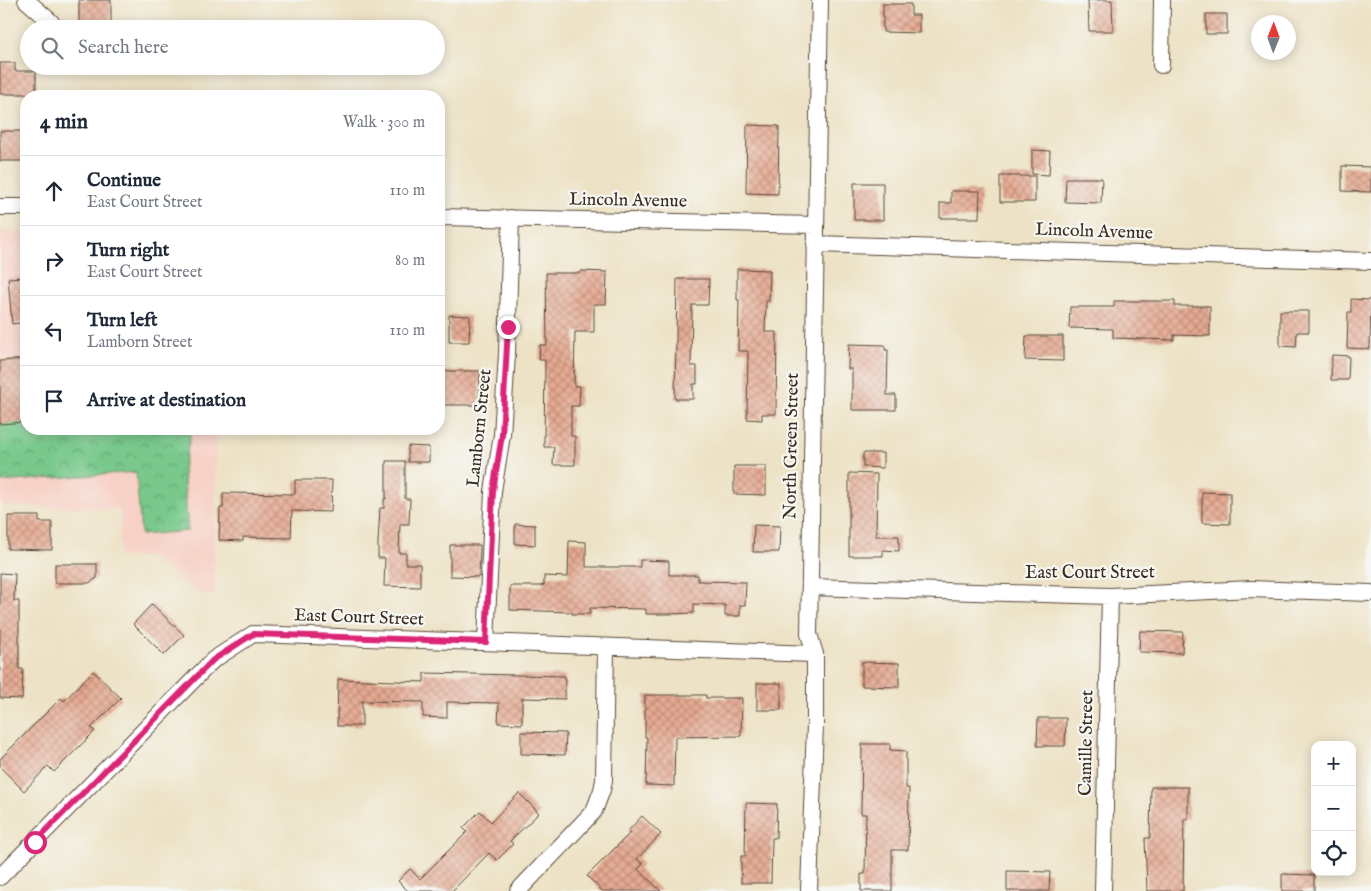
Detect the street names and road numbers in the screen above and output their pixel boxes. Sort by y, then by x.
street label: Lincoln Avenue [569,188,687,214]
street label: Lincoln Avenue [1035,218,1153,246]
street label: Lamborn Street [462,368,498,488]
street label: North Green Street [779,372,805,520]
street label: East Court Street [1025,562,1155,585]
street label: East Court Street [294,604,424,632]
street label: Camille Street [1075,690,1099,796]

